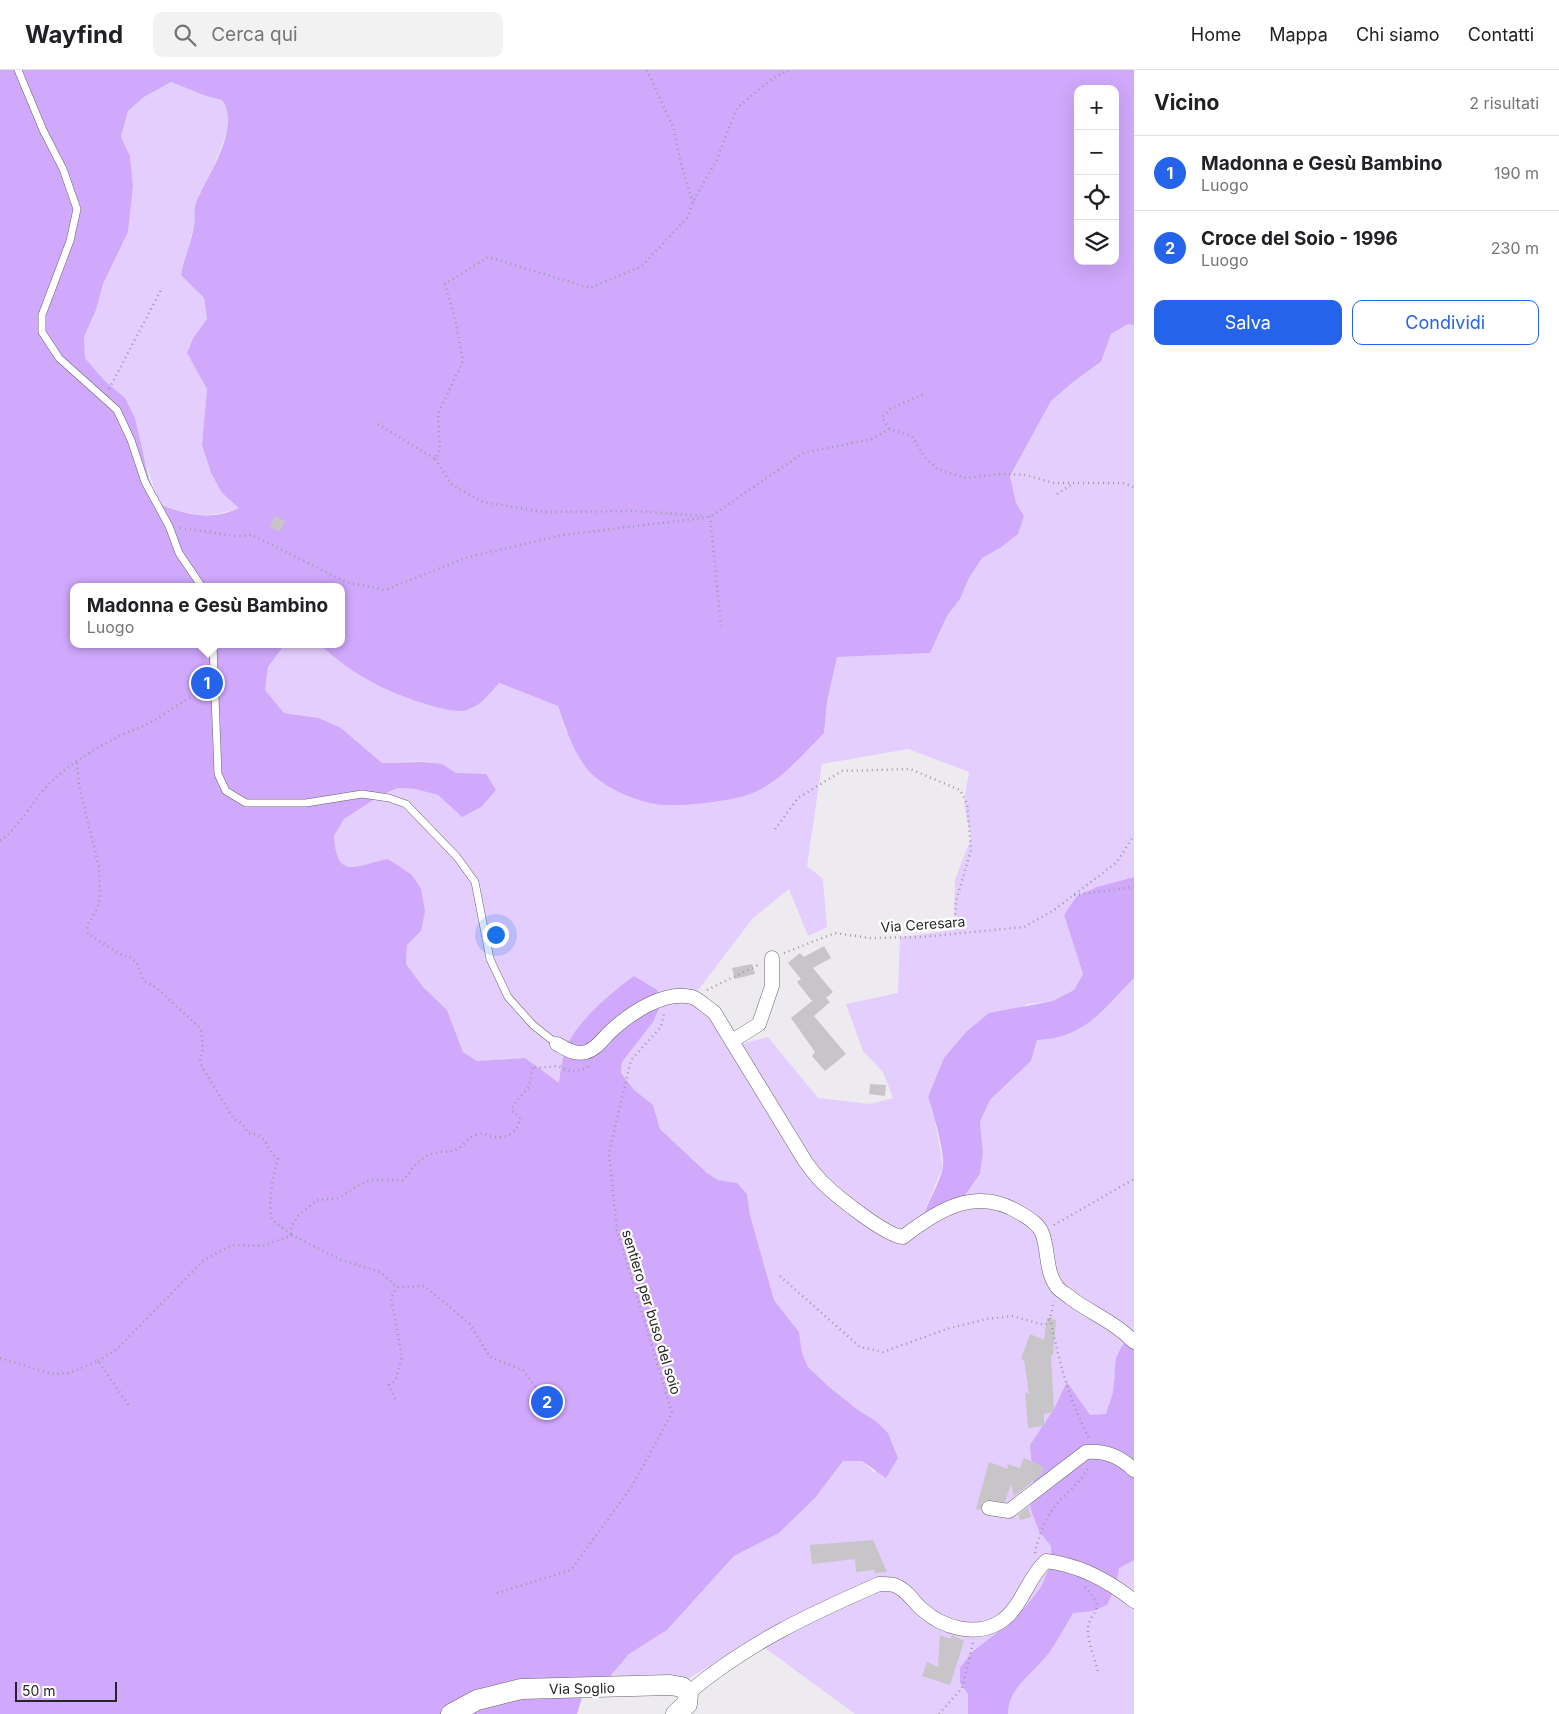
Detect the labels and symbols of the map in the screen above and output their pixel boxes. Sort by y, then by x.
pin: 1 [191,664,223,702]
street label: Via Ceresara [880,913,966,935]
your location [483,922,509,948]
street label: sentiero per buso del soio [619,1228,685,1396]
pin: 2 [531,1383,563,1421]
scale bar [15,1679,118,1702]
street label: Via Soglio [549,1679,615,1697]

